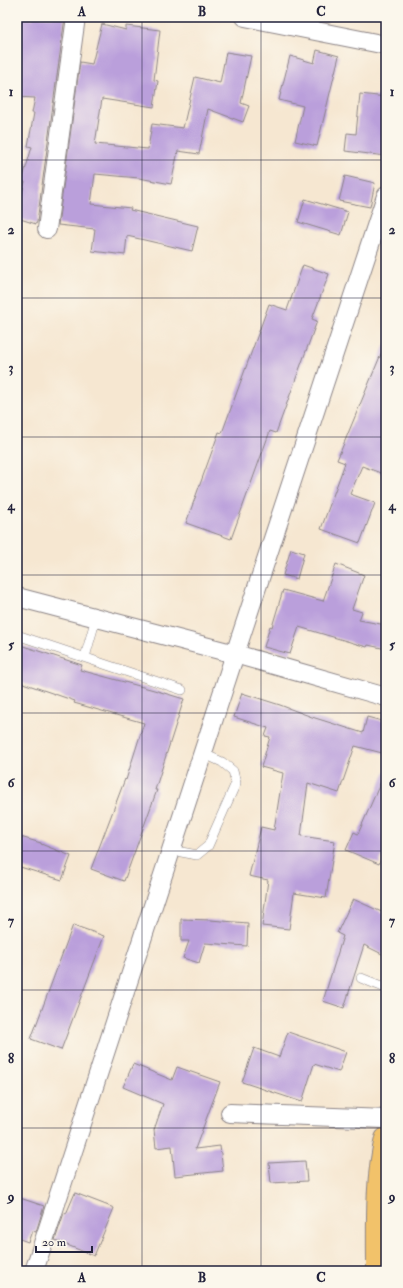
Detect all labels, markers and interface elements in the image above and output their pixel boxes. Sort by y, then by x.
text: A [77,4,87,20]
text: B [198,4,206,20]
text: C [316,4,326,20]
text: 1 [9,84,14,100]
text: 1 [390,84,395,100]
text: 2 [8,222,15,238]
text: 2 [389,222,396,238]
text: 3 [9,360,14,376]
text: 3 [390,360,395,376]
text: 4 [6,498,15,514]
text: 4 [387,498,396,514]
text: 5 [8,637,14,653]
text: 5 [389,637,395,653]
text: 6 [8,775,16,791]
text: 6 [389,775,397,791]
text: 7 [8,913,15,929]
text: 7 [389,913,396,929]
text: 8 [8,1051,14,1067]
text: 8 [389,1051,395,1067]
text: 9 [6,1189,15,1205]
text: 9 [387,1189,396,1205]
scale bar [36,1228,92,1254]
text: 20 m [42,1235,67,1250]
text: A [77,1270,87,1286]
text: B [198,1270,206,1286]
text: C [316,1270,326,1286]

